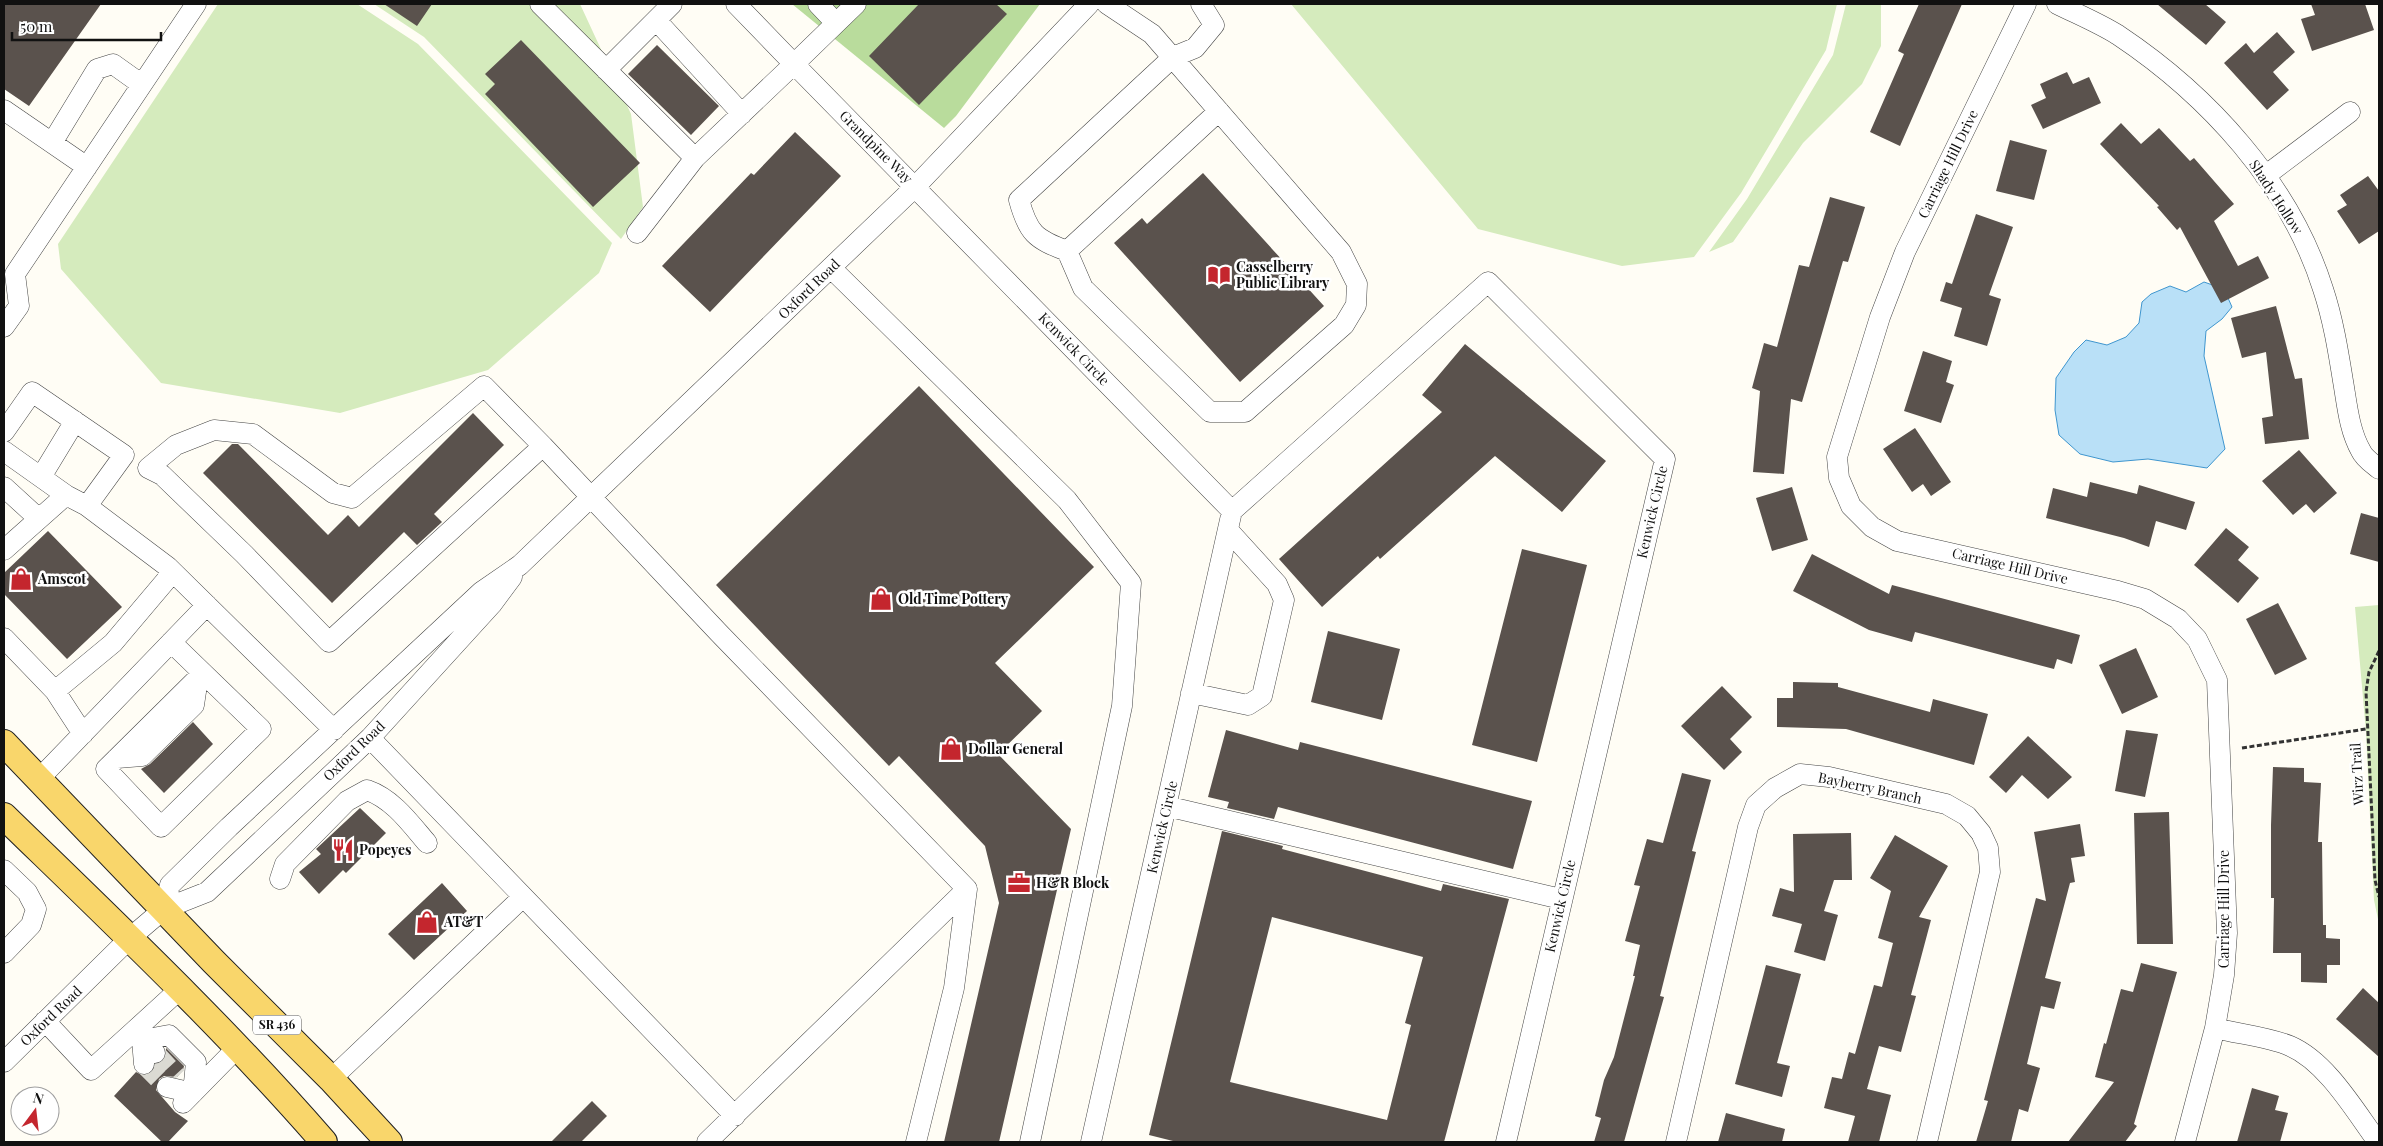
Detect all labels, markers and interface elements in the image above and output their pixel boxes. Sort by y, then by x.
scale bar [12,10,161,42]
text: 50 m [20,16,53,36]
street label: Grandpine Way [836,106,917,187]
street label: Carriage Hill Drive [1913,106,1982,221]
street label: Shady Hollow [2245,156,2308,238]
street label: Oxford Road [774,254,844,323]
place label: Casselberry Public Library [1236,257,1330,292]
library icon: Casselberry Public Library [1206,262,1232,288]
street label: Kenwick Circle [1035,308,1114,389]
street label: Kenwick Circle [1632,464,1671,560]
street label: Carriage Hill Drive [1950,543,2070,588]
shop icon: Amscot [8,566,34,592]
place label: Amscot [37,569,86,588]
shop icon: Old Time Pottery [868,586,894,612]
place label: Old Time Pottery [898,589,1009,608]
street label: Oxford Road [319,716,389,785]
shop icon: Dollar General [938,736,964,762]
place label: Dollar General [968,739,1064,758]
street label: Wirz Trail [2345,742,2368,807]
street label: Bayberry Branch [1817,767,1924,808]
street label: Kenwick Circle [1142,779,1181,875]
restaurant icon: Popeyes [330,837,356,863]
place label: Popeyes [359,840,412,859]
street label: Carriage Hill Drive [2214,850,2233,968]
street label: Kenwick Circle [1540,858,1579,954]
office icon: H&R Block [1006,870,1032,896]
place label: H&R Block [1036,873,1110,892]
shop icon: AT&T [414,909,440,935]
place label: AT&T [443,912,483,931]
street label: Oxford Road [16,981,86,1050]
road number: SR 436 [253,1016,301,1034]
north arrow [10,1086,60,1136]
text: N [31,1087,46,1108]

